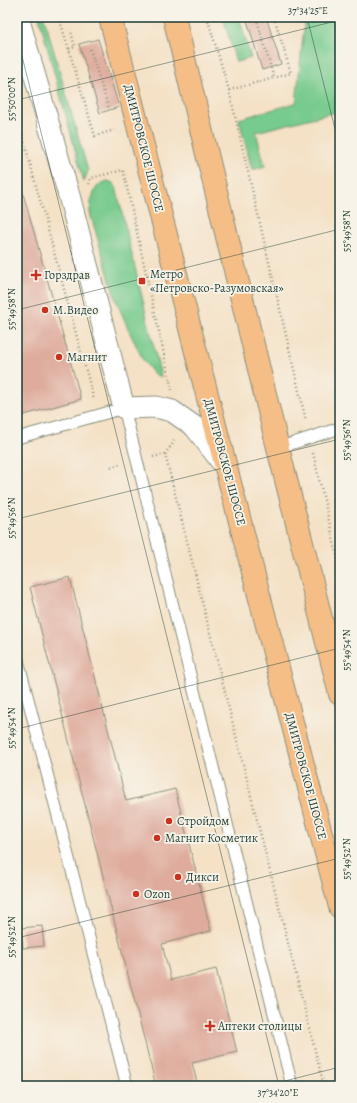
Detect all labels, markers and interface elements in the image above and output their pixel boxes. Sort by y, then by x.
text: 37°34'25"E [288,4,328,17]
text: 55°50'00"N [5,77,18,121]
street label: ДМИТРОВСКОЕ ШОССЕ [120,82,168,214]
text: 55°49'58"N [340,210,353,252]
place label: Метро «Петровско-Разумовская» [150,266,284,296]
place label: Горздрав [44,267,90,283]
marker: Горздрав [31,270,41,280]
marker: Метро «Петровско-Разумовская» [137,276,147,286]
text: 55°49'58"N [5,288,18,330]
place label: М.Видео [53,302,98,318]
marker: М.Видео [40,305,50,315]
place label: Магнит [67,349,108,365]
marker: Магнит [54,352,64,362]
street label: ДМИТРОВСКОЕ ШОССЕ [200,397,250,527]
text: 55°49'56"N [340,419,353,461]
text: 55°49'56"N [5,497,18,539]
text: 55°49'54"N [340,629,353,671]
text: 55°49'54"N [5,707,18,749]
street label: ДМИТРОВСКОЕ ШОССЕ [281,711,331,841]
place label: Стройдом [177,813,229,829]
marker: Стройдом [164,816,174,826]
place label: Магнит Косметик [165,830,258,846]
marker: Магнит Косметик [152,833,162,843]
text: 55°49'52"N [340,838,353,880]
place label: Дикси [186,869,219,885]
marker: Дикси [173,872,183,882]
place label: Ozon [144,886,171,902]
marker: Ozon [131,889,141,899]
text: 55°49'52"N [5,916,18,958]
place label: Аптеки столицы [217,1018,302,1034]
marker: Аптеки столицы [205,1021,215,1031]
text: 37°34'20"E [258,1086,298,1099]

